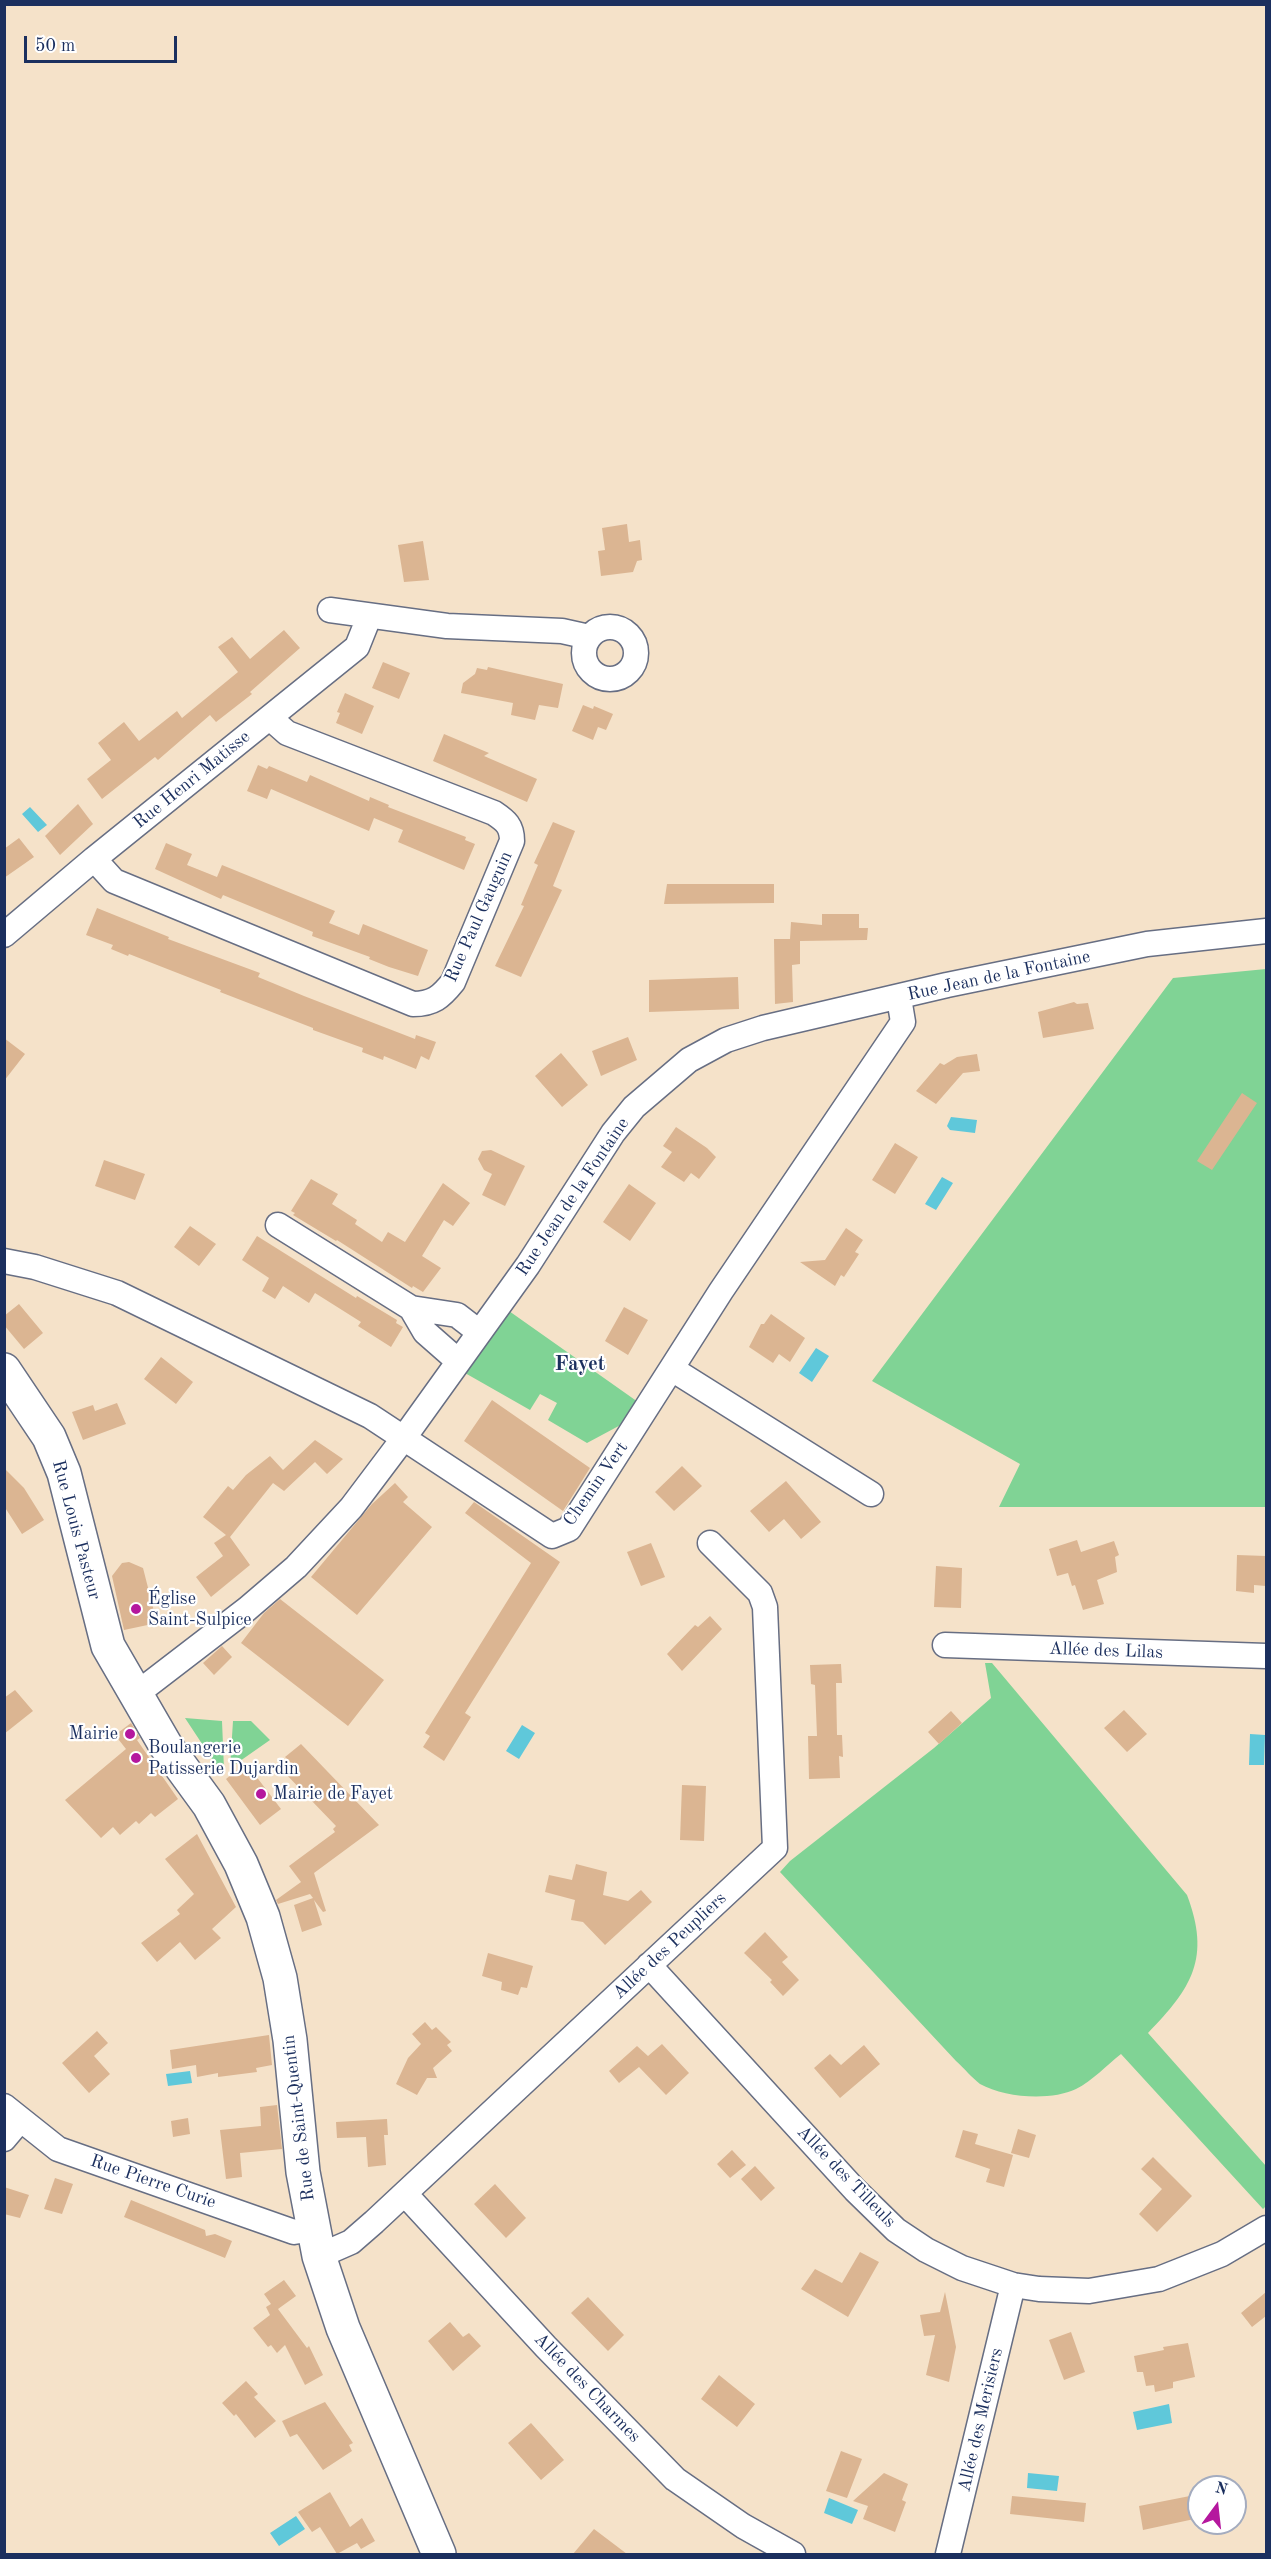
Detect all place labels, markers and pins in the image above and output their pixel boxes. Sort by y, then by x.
place label: Église Saint-Sulpice [148,1588,252,1630]
marker: Église Saint-Sulpice [129,1602,143,1616]
place label: Mairie [69,1723,118,1745]
marker: Mairie [123,1727,137,1741]
place label: Boulangerie Patisserie Dujardin [148,1737,299,1780]
marker: Boulangerie Patisserie Dujardin [129,1751,143,1765]
place label: Mairie de Fayet [273,1783,393,1805]
marker: Mairie de Fayet [254,1787,268,1801]

